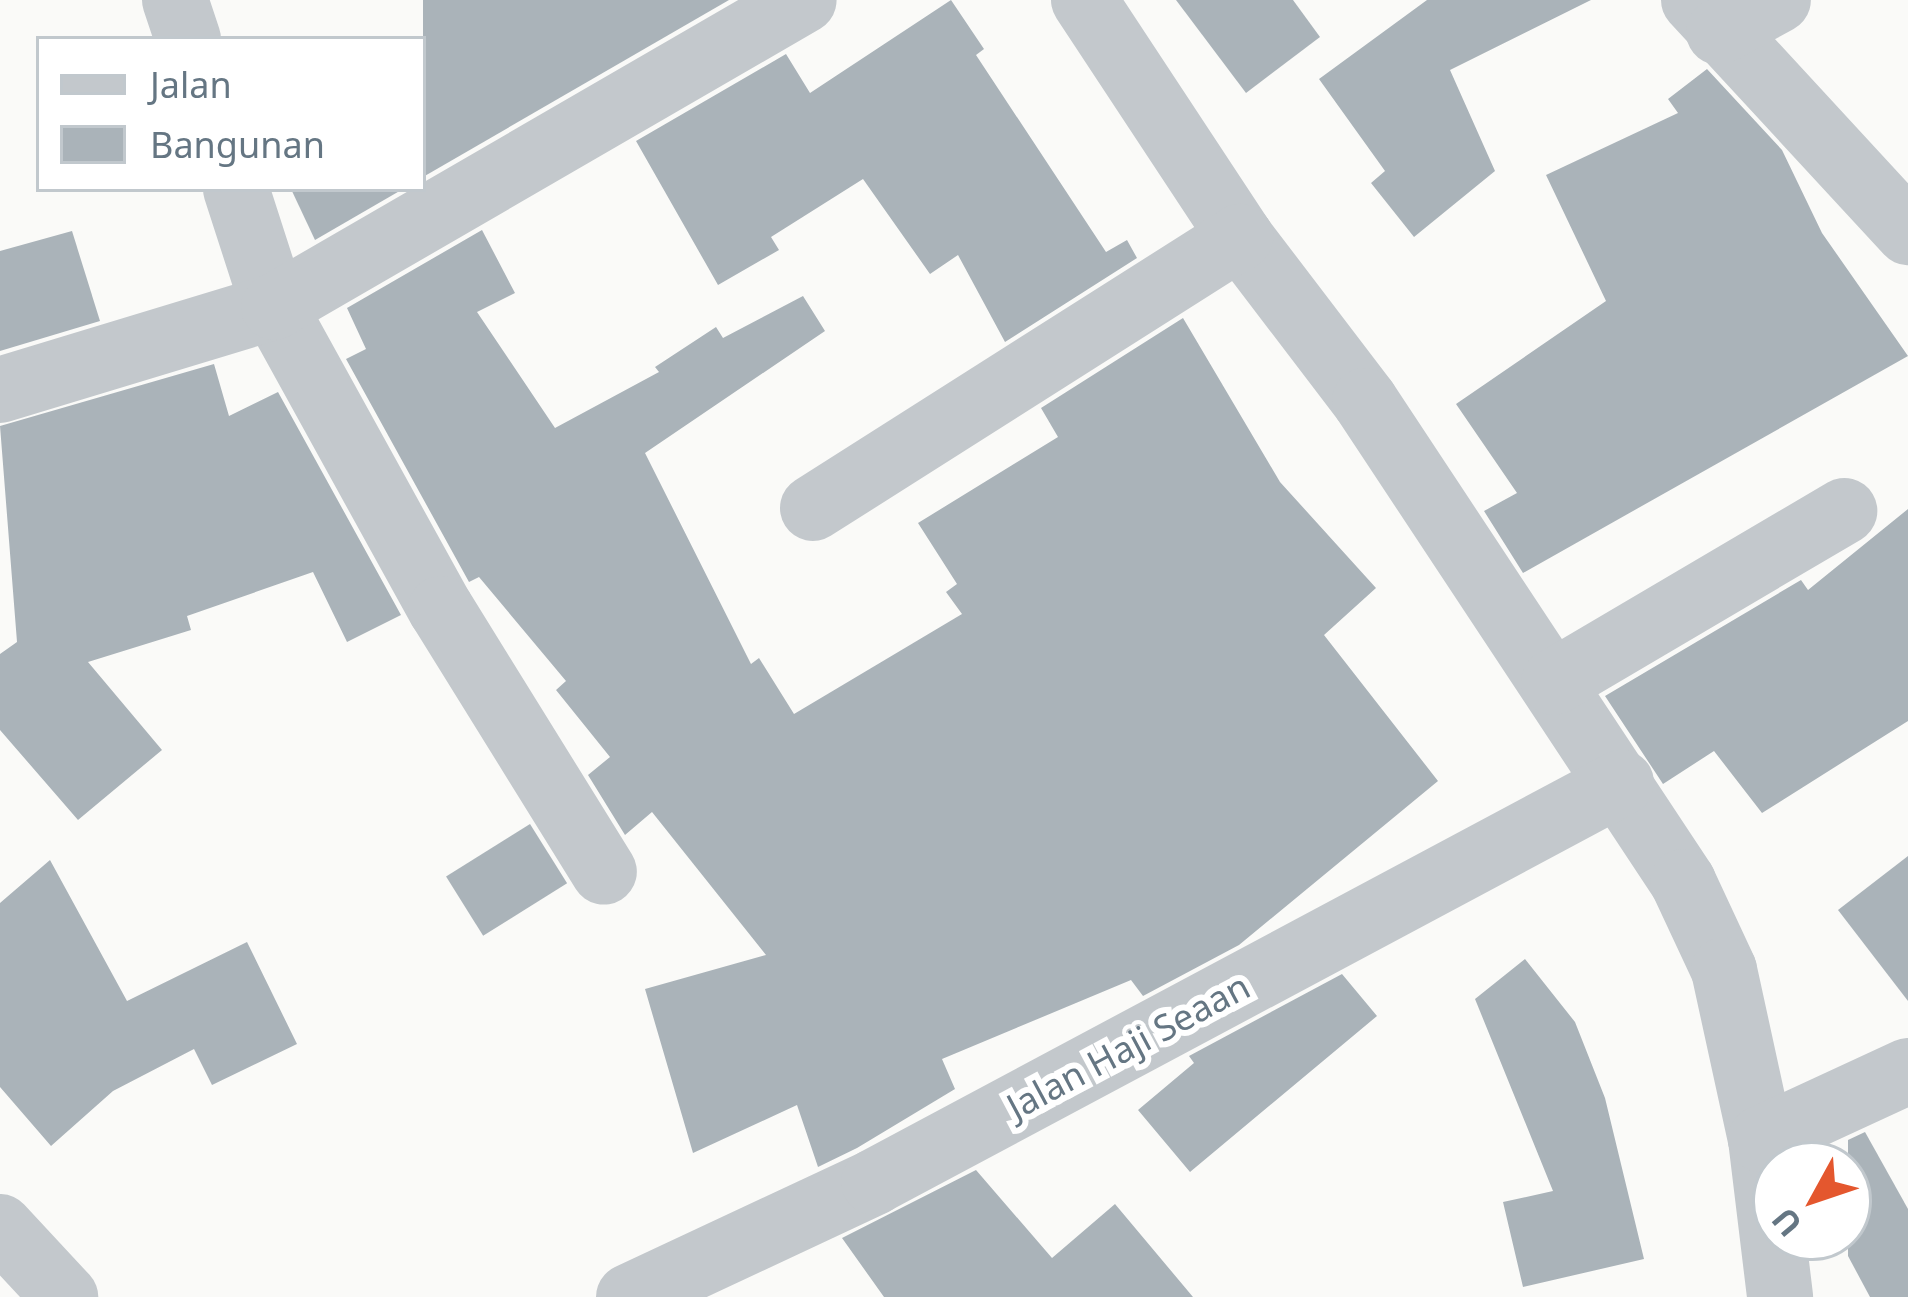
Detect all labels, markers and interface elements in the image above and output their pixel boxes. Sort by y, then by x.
legend [36,36,426,192]
text: Jalan [150,60,232,109]
text: Bangunan [150,120,325,169]
street label: Jalan Haji Seaan [999,964,1257,1128]
north arrow [1752,1141,1872,1261]
text: U [1761,1199,1812,1247]

